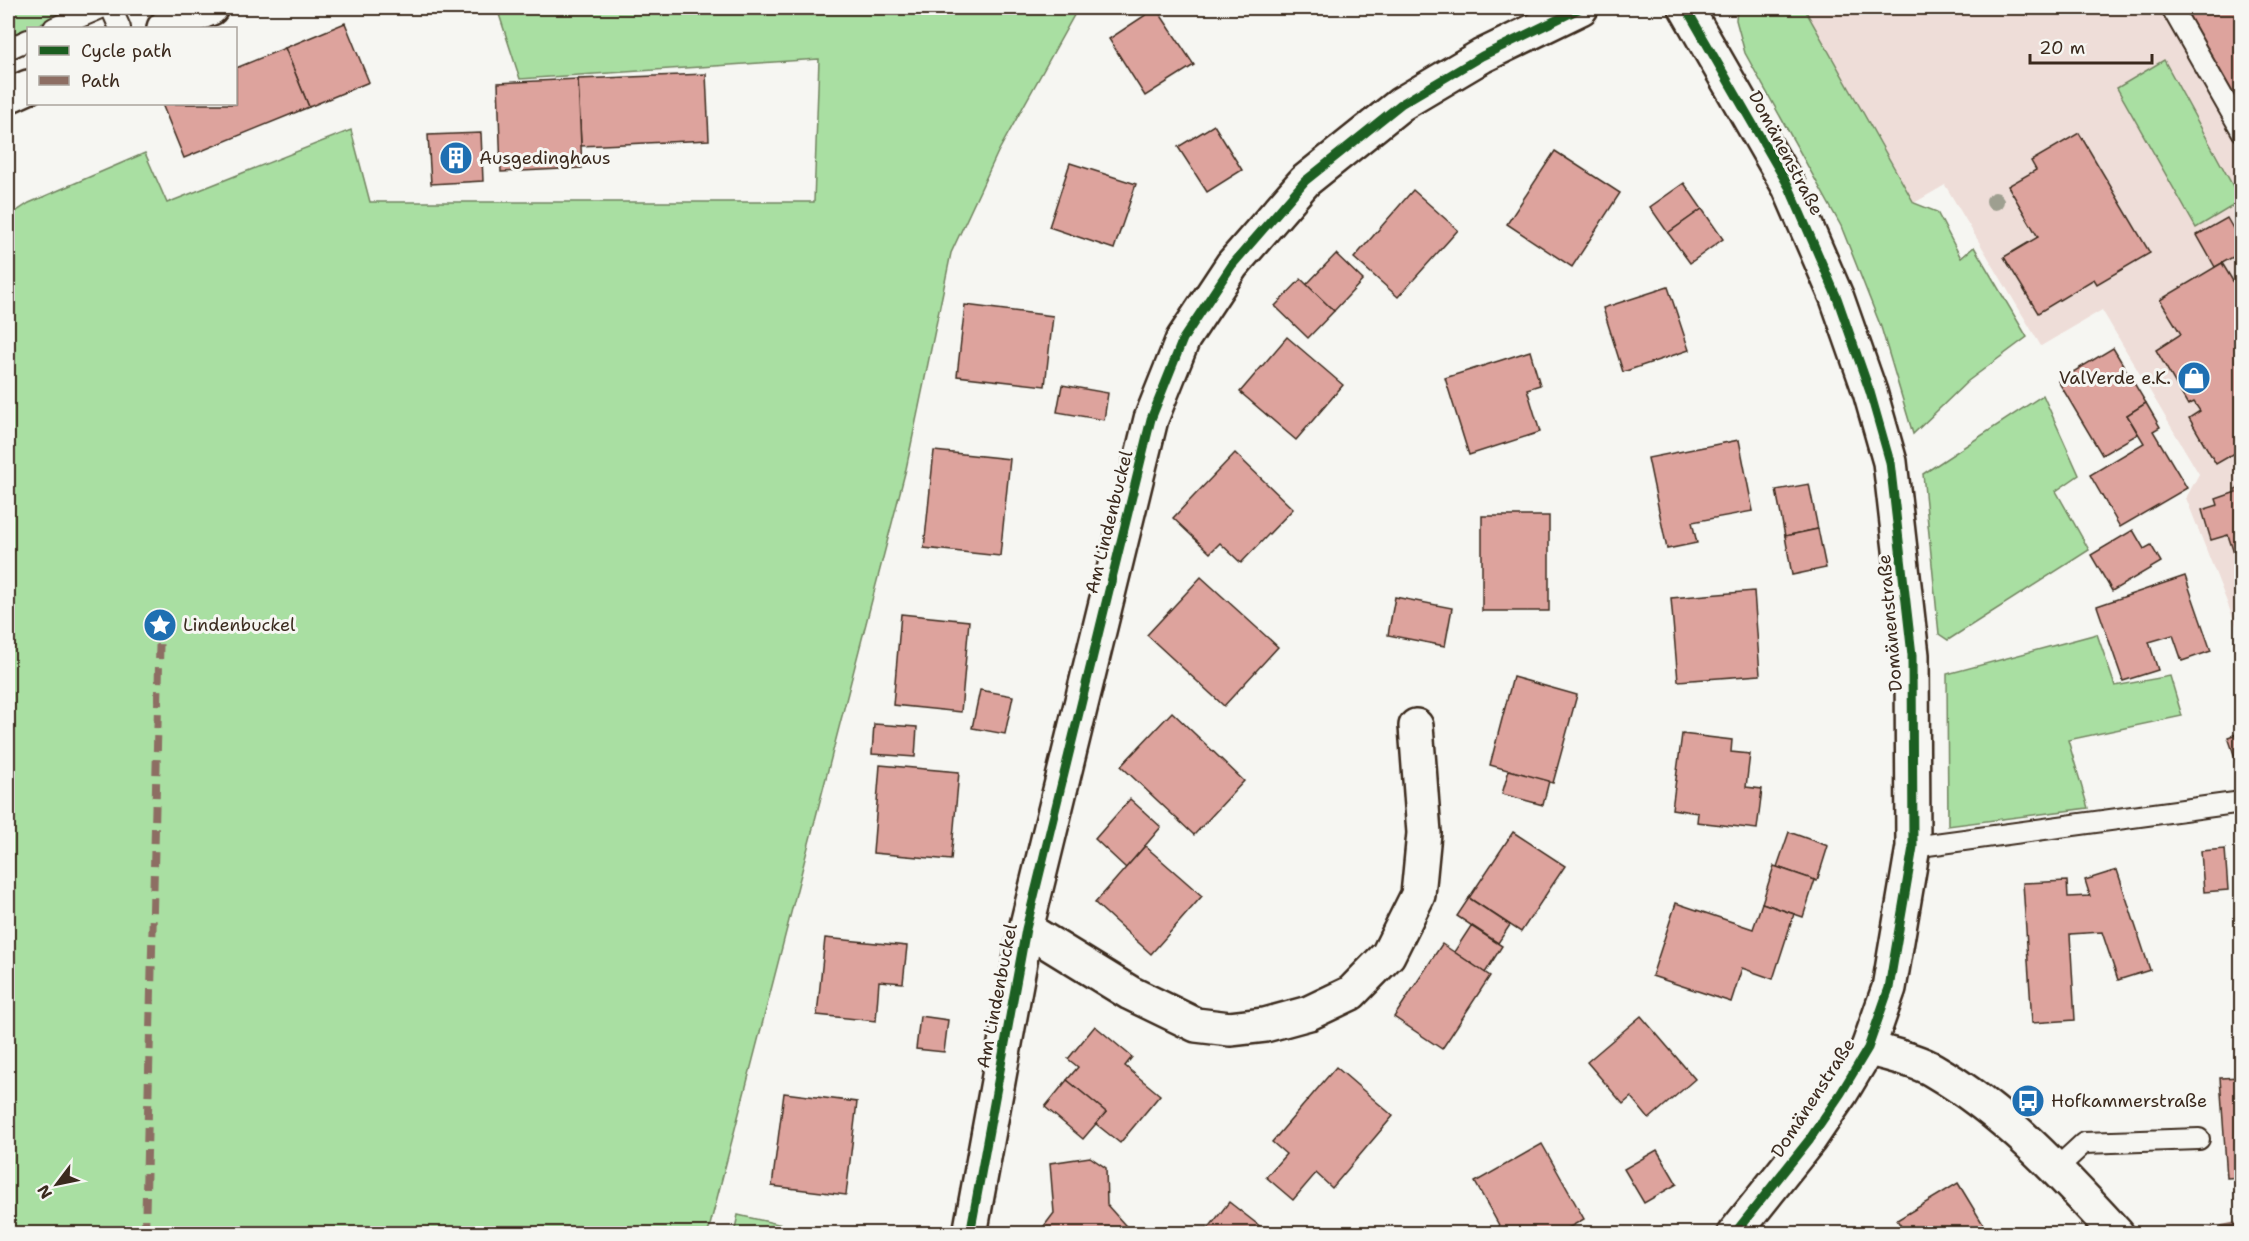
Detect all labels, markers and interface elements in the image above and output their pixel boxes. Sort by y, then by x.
legend [27,27,237,105]
scale bar [2030,27,2152,65]
text: 20 m [2039,36,2085,60]
text: Cycle path [81,39,172,63]
text: Path [81,69,120,93]
street label: Domänenstraße [1743,87,1829,219]
building icon: Ausgedinghaus [438,140,474,176]
place label: Ausgedinghaus [479,146,611,170]
shop icon: ValVerde e.K. [2176,360,2212,396]
place label: ValVerde e.K. [2059,366,2171,390]
street label: Am Lindenbuckel [1080,447,1139,596]
street label: Domänenstraße [1872,553,1908,693]
place icon: Lindenbuckel [142,607,178,643]
place label: Lindenbuckel [183,613,296,637]
street label: Am Lindenbuckel [971,921,1023,1070]
street label: Domänenstraße [1765,1034,1861,1162]
bus stop icon: Hofkammerstraße [2010,1083,2046,1119]
place label: Hofkammerstraße [2051,1089,2207,1113]
north arrow [27,1154,87,1214]
text: N [32,1181,57,1203]

